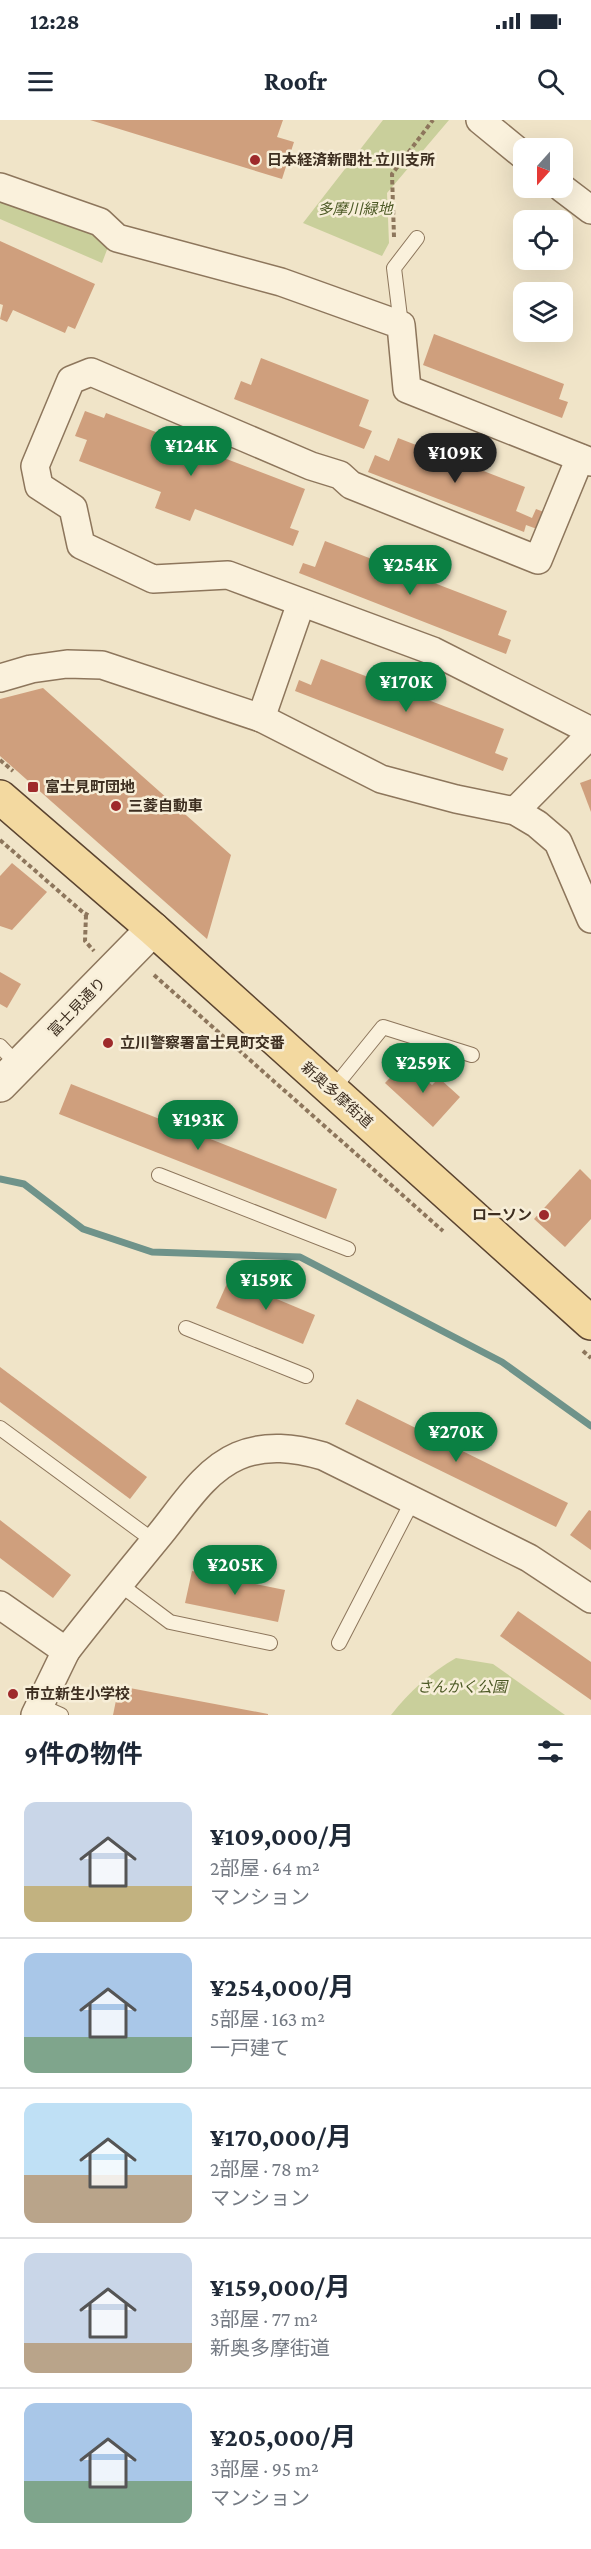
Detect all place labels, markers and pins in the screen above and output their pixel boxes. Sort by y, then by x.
place label: 日本経済新聞社 立川支所 [267,151,435,168]
marker: 日本経済新聞社 立川支所 [248,153,262,167]
pin: ¥124K [149,426,233,477]
pin: ¥109K [413,433,497,484]
pin: ¥254K [368,545,452,596]
pin: ¥170K [364,662,448,713]
place label: 富士見町団地 [45,779,135,795]
marker: 富士見町団地 [26,780,40,794]
place label: 三菱自動車 [128,798,203,814]
marker: 三菱自動車 [109,799,123,813]
place label: 立川警察署富士見町交番 [120,1035,285,1051]
marker: 立川警察署富士見町交番 [101,1036,115,1050]
pin: ¥259K [381,1043,465,1094]
pin: ¥193K [156,1100,240,1151]
place label: ローソン [472,1207,532,1223]
marker: ローソン [537,1208,551,1222]
pin: ¥159K [224,1260,308,1311]
pin: ¥270K [414,1412,498,1463]
pin: ¥205K [193,1545,277,1596]
place label: 市立新生小学校 [25,1686,130,1702]
marker: 市立新生小学校 [6,1687,20,1701]

